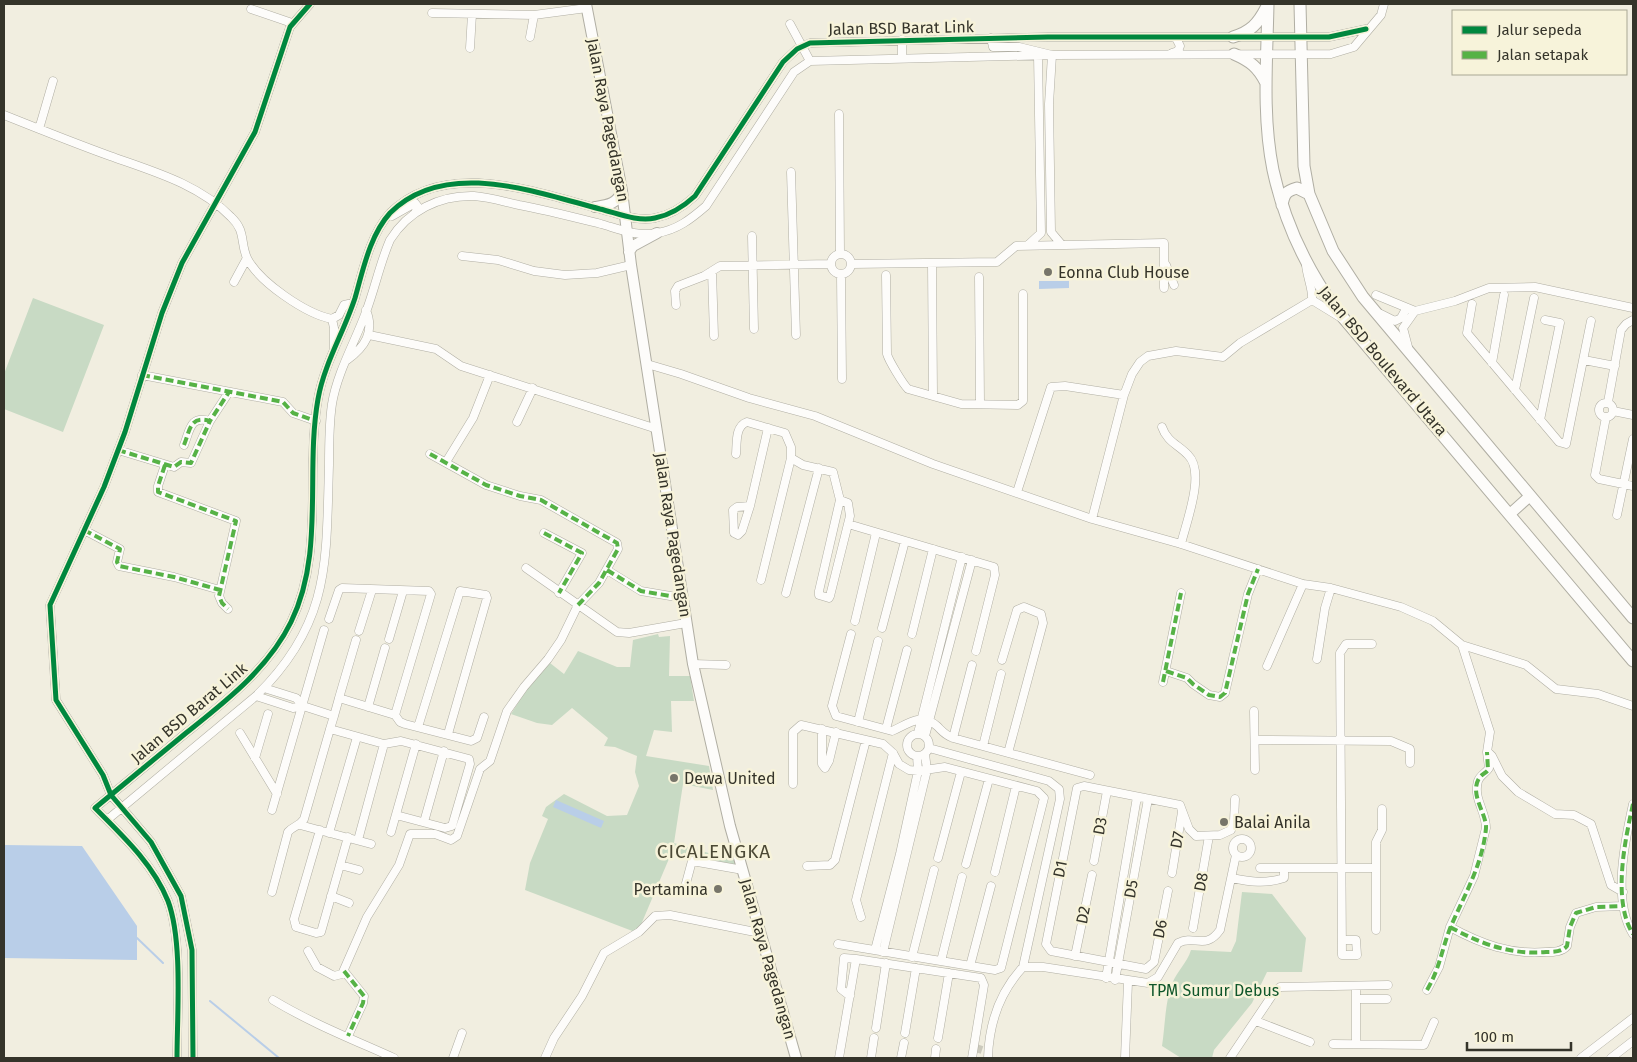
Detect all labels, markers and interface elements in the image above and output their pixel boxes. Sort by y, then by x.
legend [1452,10,1627,75]
street label: Jalan BSD Barat Link [828,17,975,39]
text: Jalur sepeda [1497,21,1582,39]
street label: Jalan Raya Pagedangan [583,37,633,203]
text: Jalan setapak [1497,46,1588,64]
place label: Eonna Club House [1058,263,1190,282]
marker: Eonna Club House [1042,266,1054,278]
street label: Jalan BSD Boulevard Utara [1315,282,1451,440]
street label: Jalan Raya Pagedangan [651,451,695,619]
street label: Jalan BSD Barat Link [127,658,252,767]
place label: Dewa United [684,769,776,788]
marker: Dewa United [668,772,680,784]
place label: Balai Anila [1234,813,1311,832]
street label: D3 [1089,815,1111,836]
marker: Balai Anila [1218,816,1230,828]
street label: D7 [1166,830,1188,850]
district label: CICALENGKA [657,840,771,863]
street label: D1 [1049,859,1071,879]
street label: D8 [1190,871,1212,893]
street label: Jalan Raya Pagedangan [736,876,800,1042]
street label: D5 [1120,878,1142,900]
place label: Pertamina [634,880,708,899]
marker: Pertamina [712,883,724,895]
street label: D2 [1072,904,1094,926]
street label: D6 [1149,918,1171,940]
park label: TPM Sumur Debus [1149,981,1279,1000]
scale bar [1467,1020,1571,1052]
text: 100 m [1474,1028,1514,1046]

